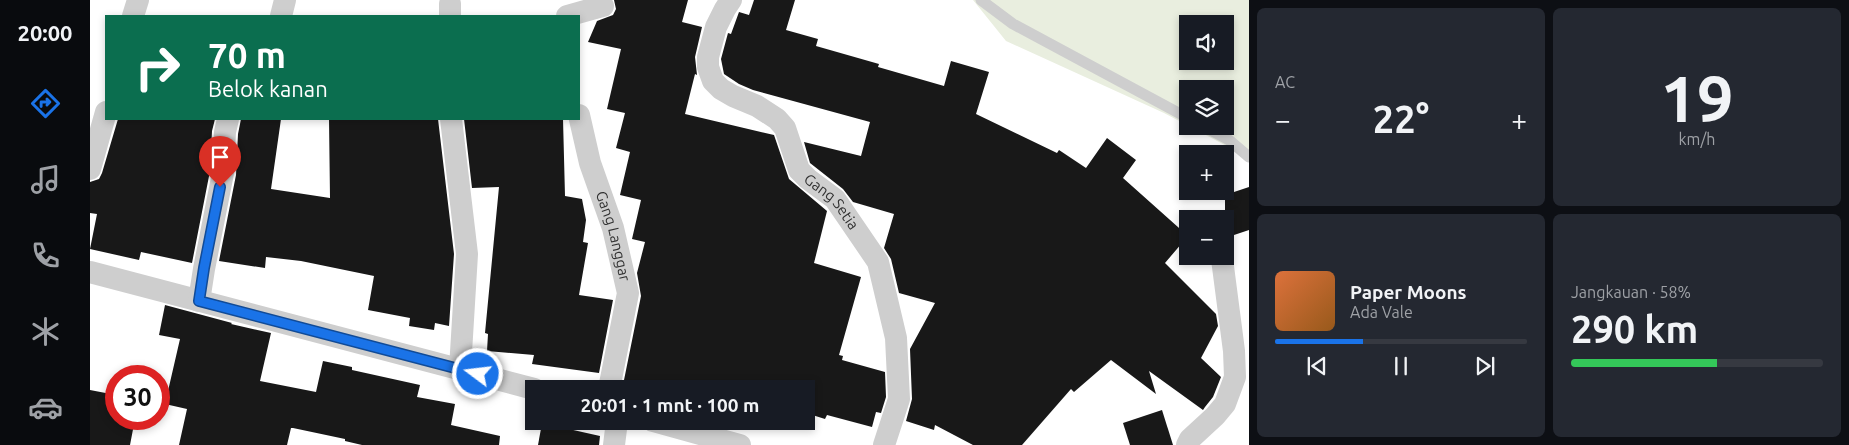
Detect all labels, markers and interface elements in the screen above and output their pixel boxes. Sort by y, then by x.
map controls [1179,15,1234,265]
button: sound [1179,15,1234,70]
text: 20:00 [17,20,73,45]
icon: right [125,35,190,100]
text: 70 m [208,35,286,75]
text: 19 [1660,61,1734,134]
text: AC [1275,73,1295,91]
text: Belok kanan [208,76,328,101]
button: layers [1179,80,1234,135]
icon: directions [28,86,63,121]
text: 22° [1373,98,1429,140]
text: − [1275,104,1291,135]
text: + [1511,104,1527,135]
text: km/h [1679,130,1715,148]
pin [199,136,241,187]
icon: arrive [206,143,234,171]
button: + [1179,145,1234,200]
icon: music [28,162,63,197]
street label: Gang Setia [801,170,862,233]
street label: Gang Langgar [593,189,634,283]
button: − [1179,210,1234,265]
icon: phone [28,238,63,273]
text: Paper Moons [1350,281,1467,303]
text: Jangkauan · 58% [1571,283,1691,301]
text: Ada Vale [1350,303,1413,321]
text: 290 km [1571,308,1698,350]
icon: climate [28,314,63,349]
position arrow [451,347,503,399]
icon: previous [1303,352,1331,380]
icon: pause [1387,352,1415,380]
icon: next [1471,352,1499,380]
speed limit sign: 30 [105,365,170,430]
icon: car [28,390,63,425]
text: 20:01 · 1 mnt · 100 m [581,394,759,416]

